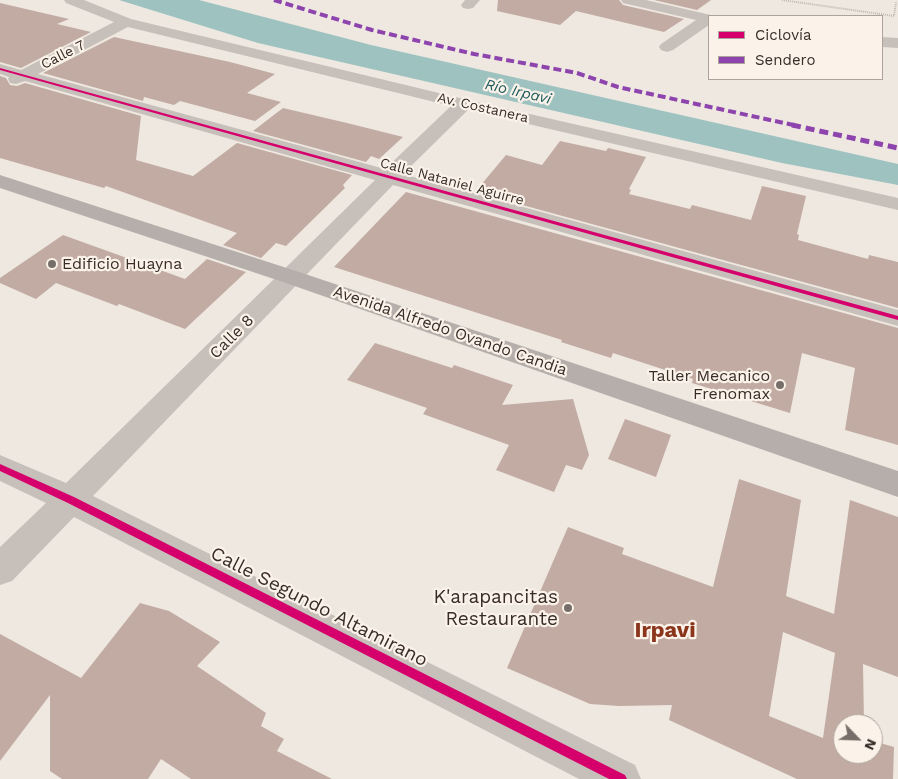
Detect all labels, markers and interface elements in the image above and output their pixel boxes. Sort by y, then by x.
legend [708,15,883,80]
text: Ciclovía [755,26,812,44]
street label: Calle 7 [38,37,88,73]
text: Sendero [755,51,816,69]
water label: Río Irpavi [483,76,553,108]
street label: Av. Costanera [436,89,530,127]
street label: Calle Nataniel Aguirre [378,155,526,209]
place label: Edificio Huayna [62,254,182,274]
marker: Edificio Huayna [46,258,58,270]
street label: Avenida Alfredo Ovando Candia [331,282,569,380]
street label: Calle 8 [206,311,258,363]
place label: Taller Mecanico Frenomax [648,366,770,404]
marker: Taller Mecanico Frenomax [774,379,786,391]
street label: Calle Segundo Altamirano [207,542,431,672]
place label: K'arapancitas Restaurante [434,586,558,630]
marker: K'arapancitas Restaurante [562,602,574,614]
district label: Irpavi [634,618,696,644]
north arrow [833,714,883,764]
text: N [861,737,880,753]

